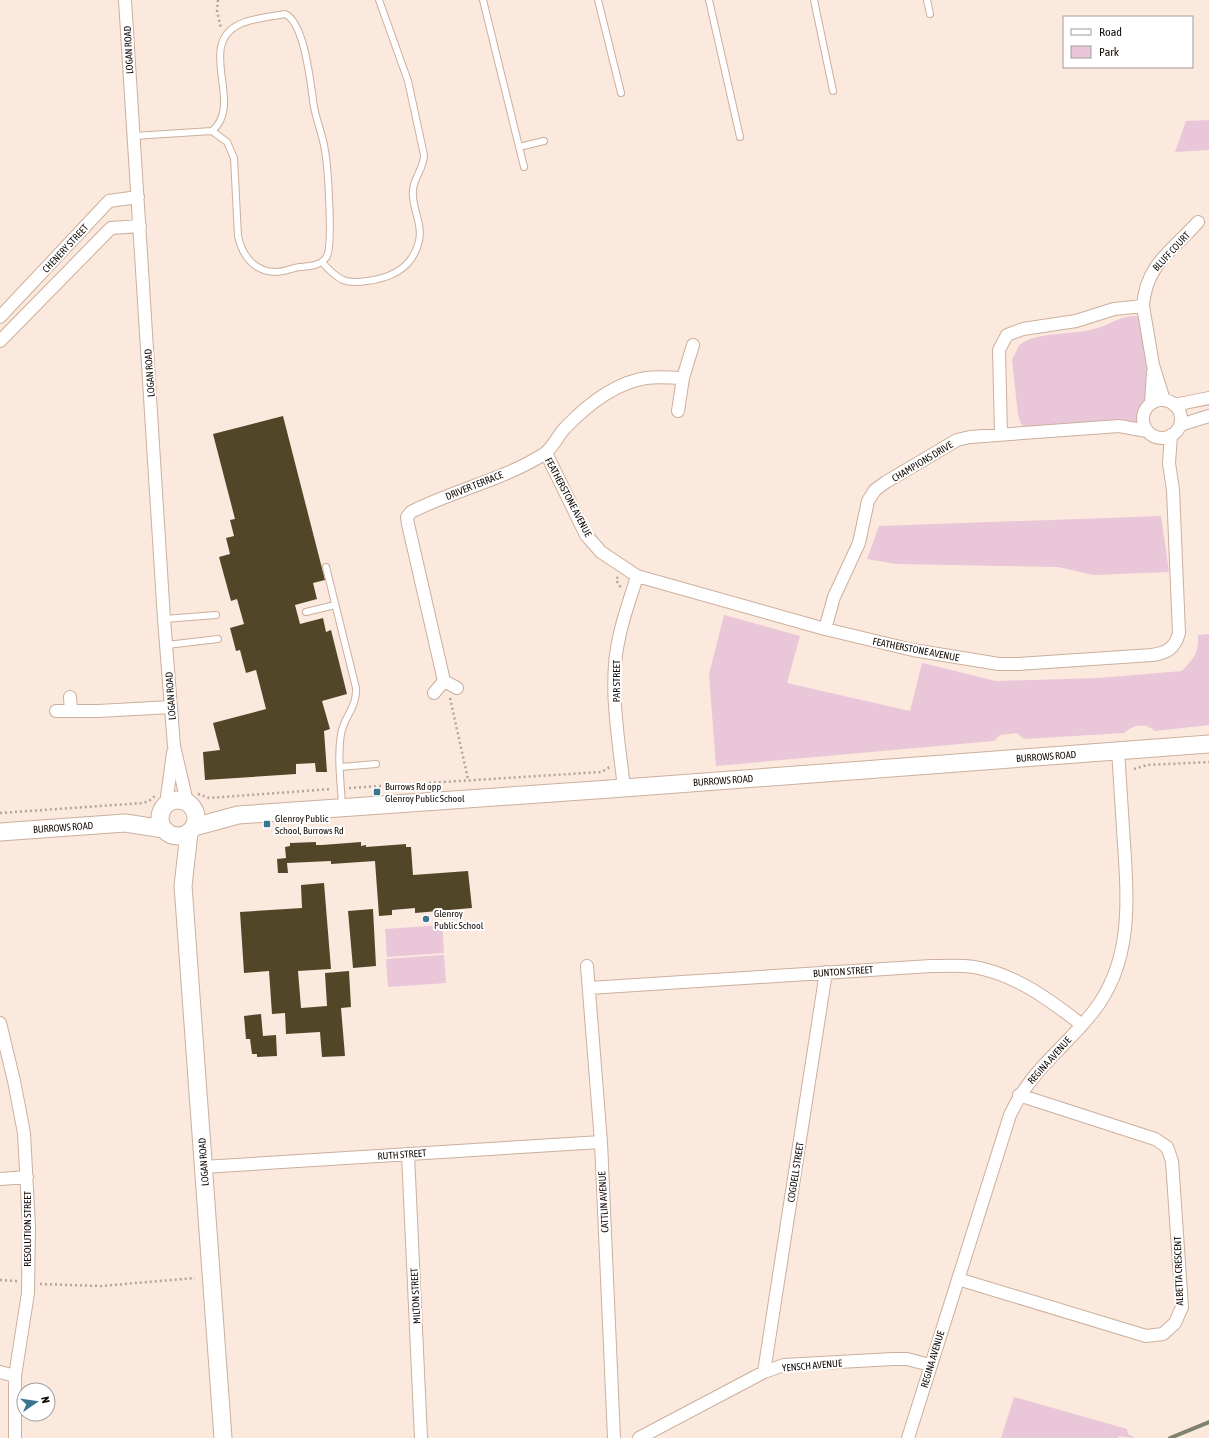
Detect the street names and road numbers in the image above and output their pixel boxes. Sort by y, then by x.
street label: LOGAN ROAD [122,25,135,74]
street label: CHENERY STREET [40,221,91,275]
street label: BLUFF COURT [1151,229,1193,273]
street label: LOGAN ROAD [142,348,157,397]
street label: CHAMPIONS DRIVE [890,439,955,484]
street label: FEATHERSTONE AVENUE [543,456,594,539]
street label: DRIVER TERRACE [444,469,505,502]
street label: FEATHERSTONE AVENUE [872,636,961,663]
street label: PAR STREET [611,659,622,702]
street label: LOGAN ROAD [163,671,178,720]
street label: BURROWS ROAD [1016,749,1077,764]
street label: BURROWS ROAD [693,773,754,788]
street label: BURROWS ROAD [33,820,94,835]
street label: BUNTON STREET [813,964,874,979]
street label: REGINA AVENUE [1025,1034,1074,1086]
street label: LOGAN ROAD [196,1137,211,1186]
street label: COGDELL STREET [785,1141,806,1203]
street label: RUTH STREET [377,1147,427,1162]
street label: CATTLIN AVENUE [596,1170,611,1233]
street label: RESOLUTION STREET [22,1191,33,1267]
street label: ALBETTA CRESCENT [1172,1235,1185,1306]
street label: MILTON STREET [409,1267,422,1324]
street label: REGINA AVENUE [919,1329,947,1389]
street label: YENSCH AVENUE [781,1357,843,1374]

